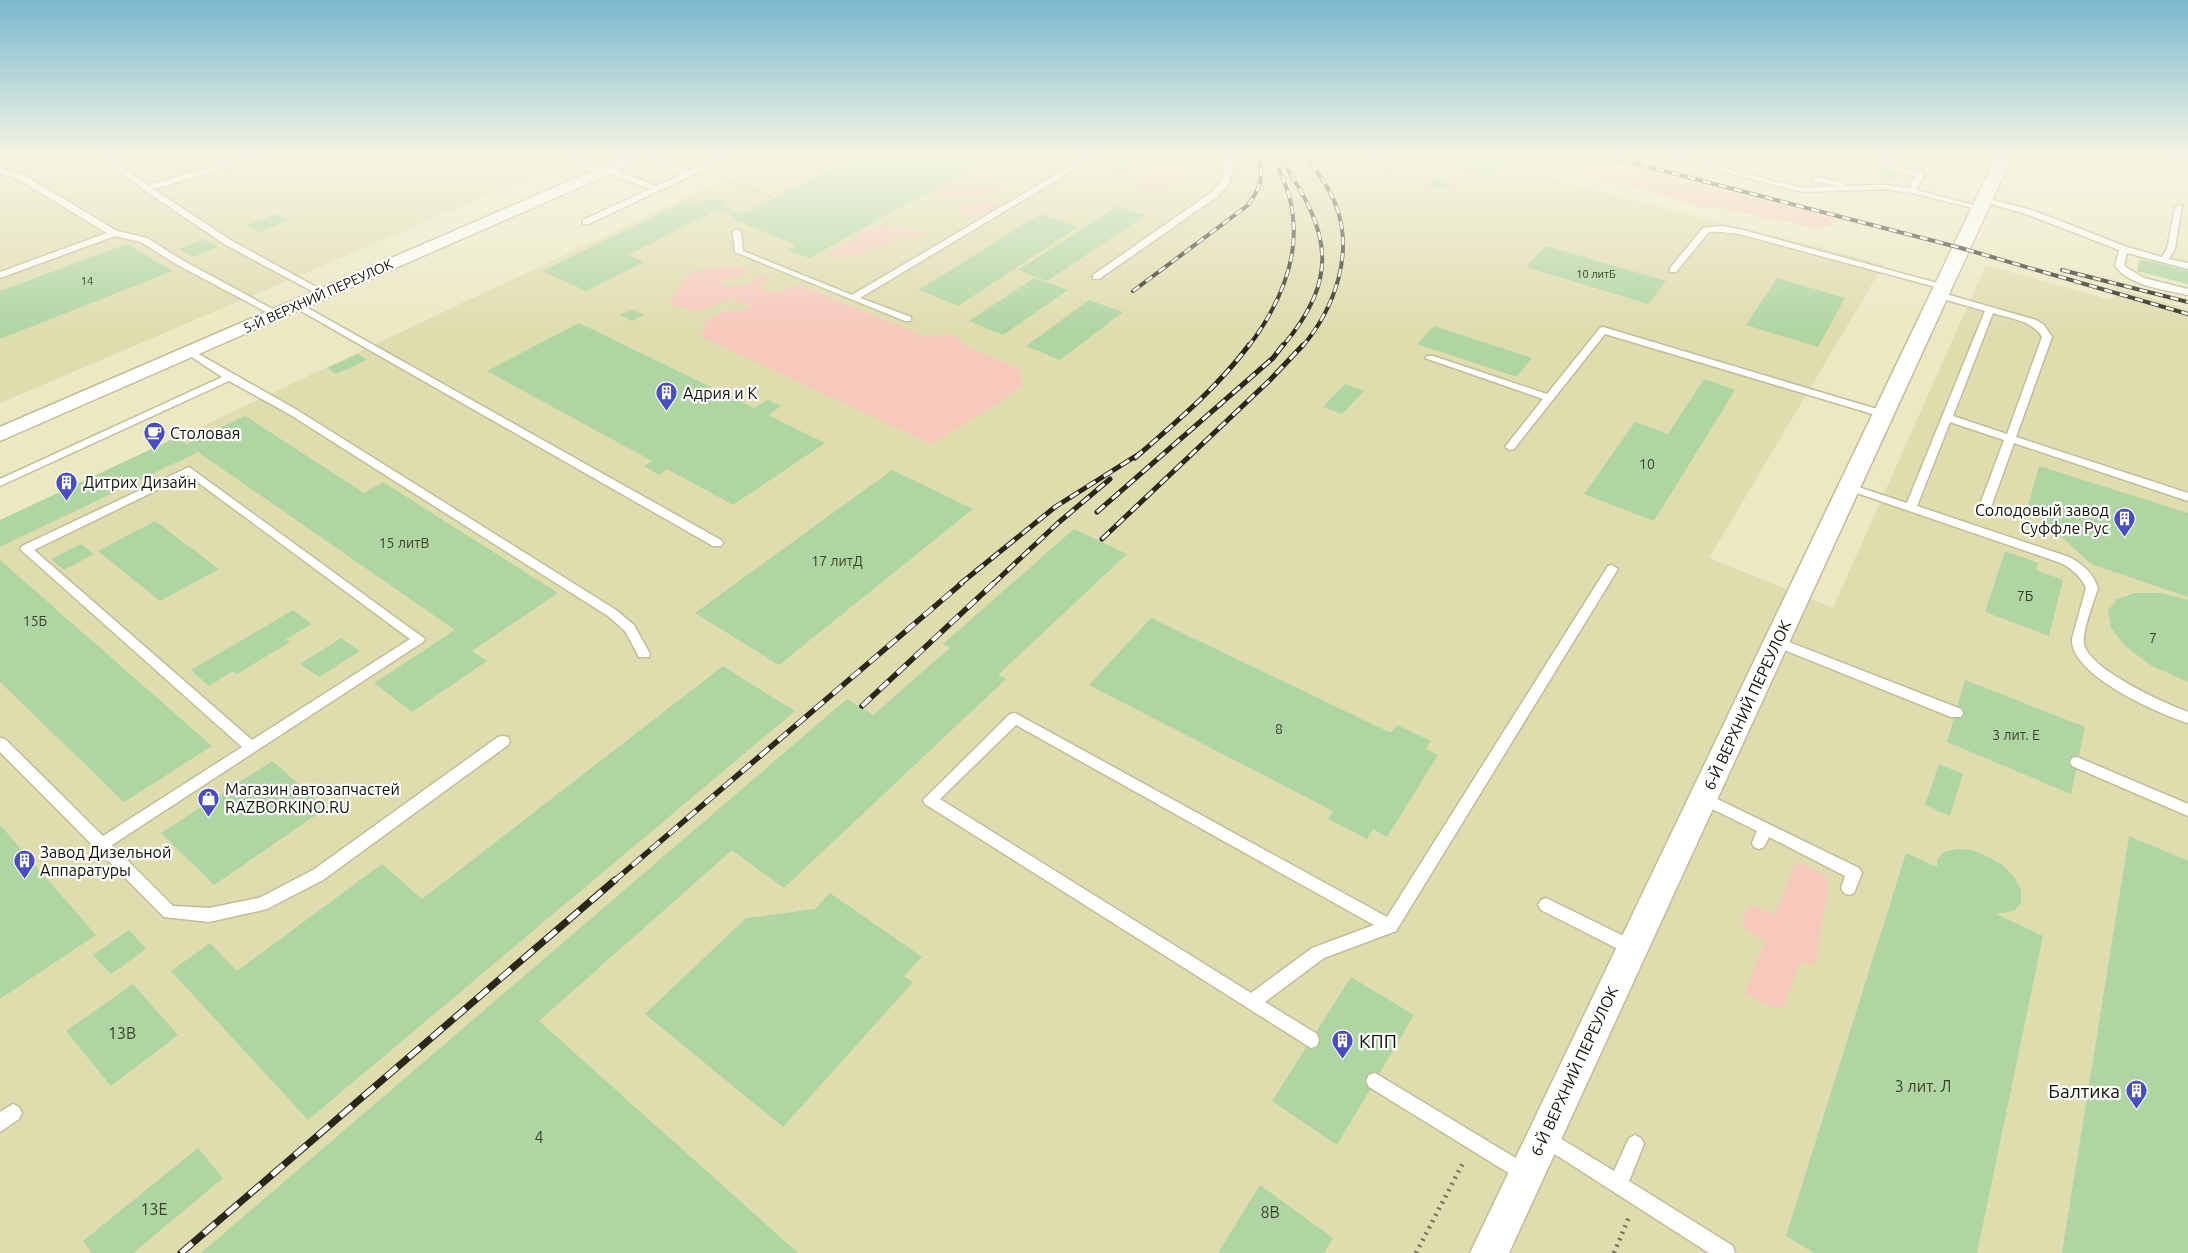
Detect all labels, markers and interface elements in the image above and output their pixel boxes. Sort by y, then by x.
street label: 5-Й ВЕРХНИЙ ПЕРЕУЛОК [240,255,396,336]
house number: 10 литБ [1576,268,1616,280]
house number: 14 [81,275,93,287]
building icon: Адрия и К [655,381,679,412]
place label: Адрия и К [683,384,757,402]
cafe icon: Столовая [142,421,166,452]
place label: Столовая [170,424,240,442]
house number: 10 [1639,456,1655,472]
building icon: Дитрих Дизайн [55,470,79,501]
place label: Дитрих Дизайн [83,473,197,491]
place label: Солодовый завод Суффле Рус [1975,501,2110,537]
building icon: Солодовый завод Суффле Рус [2113,507,2137,538]
house number: 15 литВ [379,535,429,551]
house number: 17 литД [811,553,863,569]
house number: 7Б [2017,588,2033,604]
house number: 15Б [23,613,47,629]
street label: 6-Й ВЕРХНИЙ ПЕРЕУЛОК [1699,617,1794,793]
house number: 7 [2149,630,2157,646]
house number: 8 [1275,721,1283,737]
house number: 3 лит. Е [1992,727,2040,743]
place label: Магазин автозапчастей RAZBORKINO.RU [225,780,400,816]
shop icon: Магазин автозапчастей RAZBORKINO.RU [197,786,221,817]
place label: Завод Дизельной Аппаратуры [40,843,171,879]
building icon: Завод Дизельной Аппаратуры [12,849,36,880]
street label: 6-Й ВЕРХНИЙ ПЕРЕУЛОК [1526,983,1621,1159]
house number: 13В [108,1024,136,1042]
building icon: КПП [1331,1029,1355,1060]
place label: КПП [1359,1030,1397,1052]
house number: 3 лит. Л [1895,1077,1951,1095]
building icon: Балтика [2124,1079,2148,1110]
place label: Балтика [2048,1080,2120,1102]
house number: 4 [534,1128,544,1146]
house number: 13Е [140,1200,168,1218]
house number: 8В [1260,1203,1280,1221]

